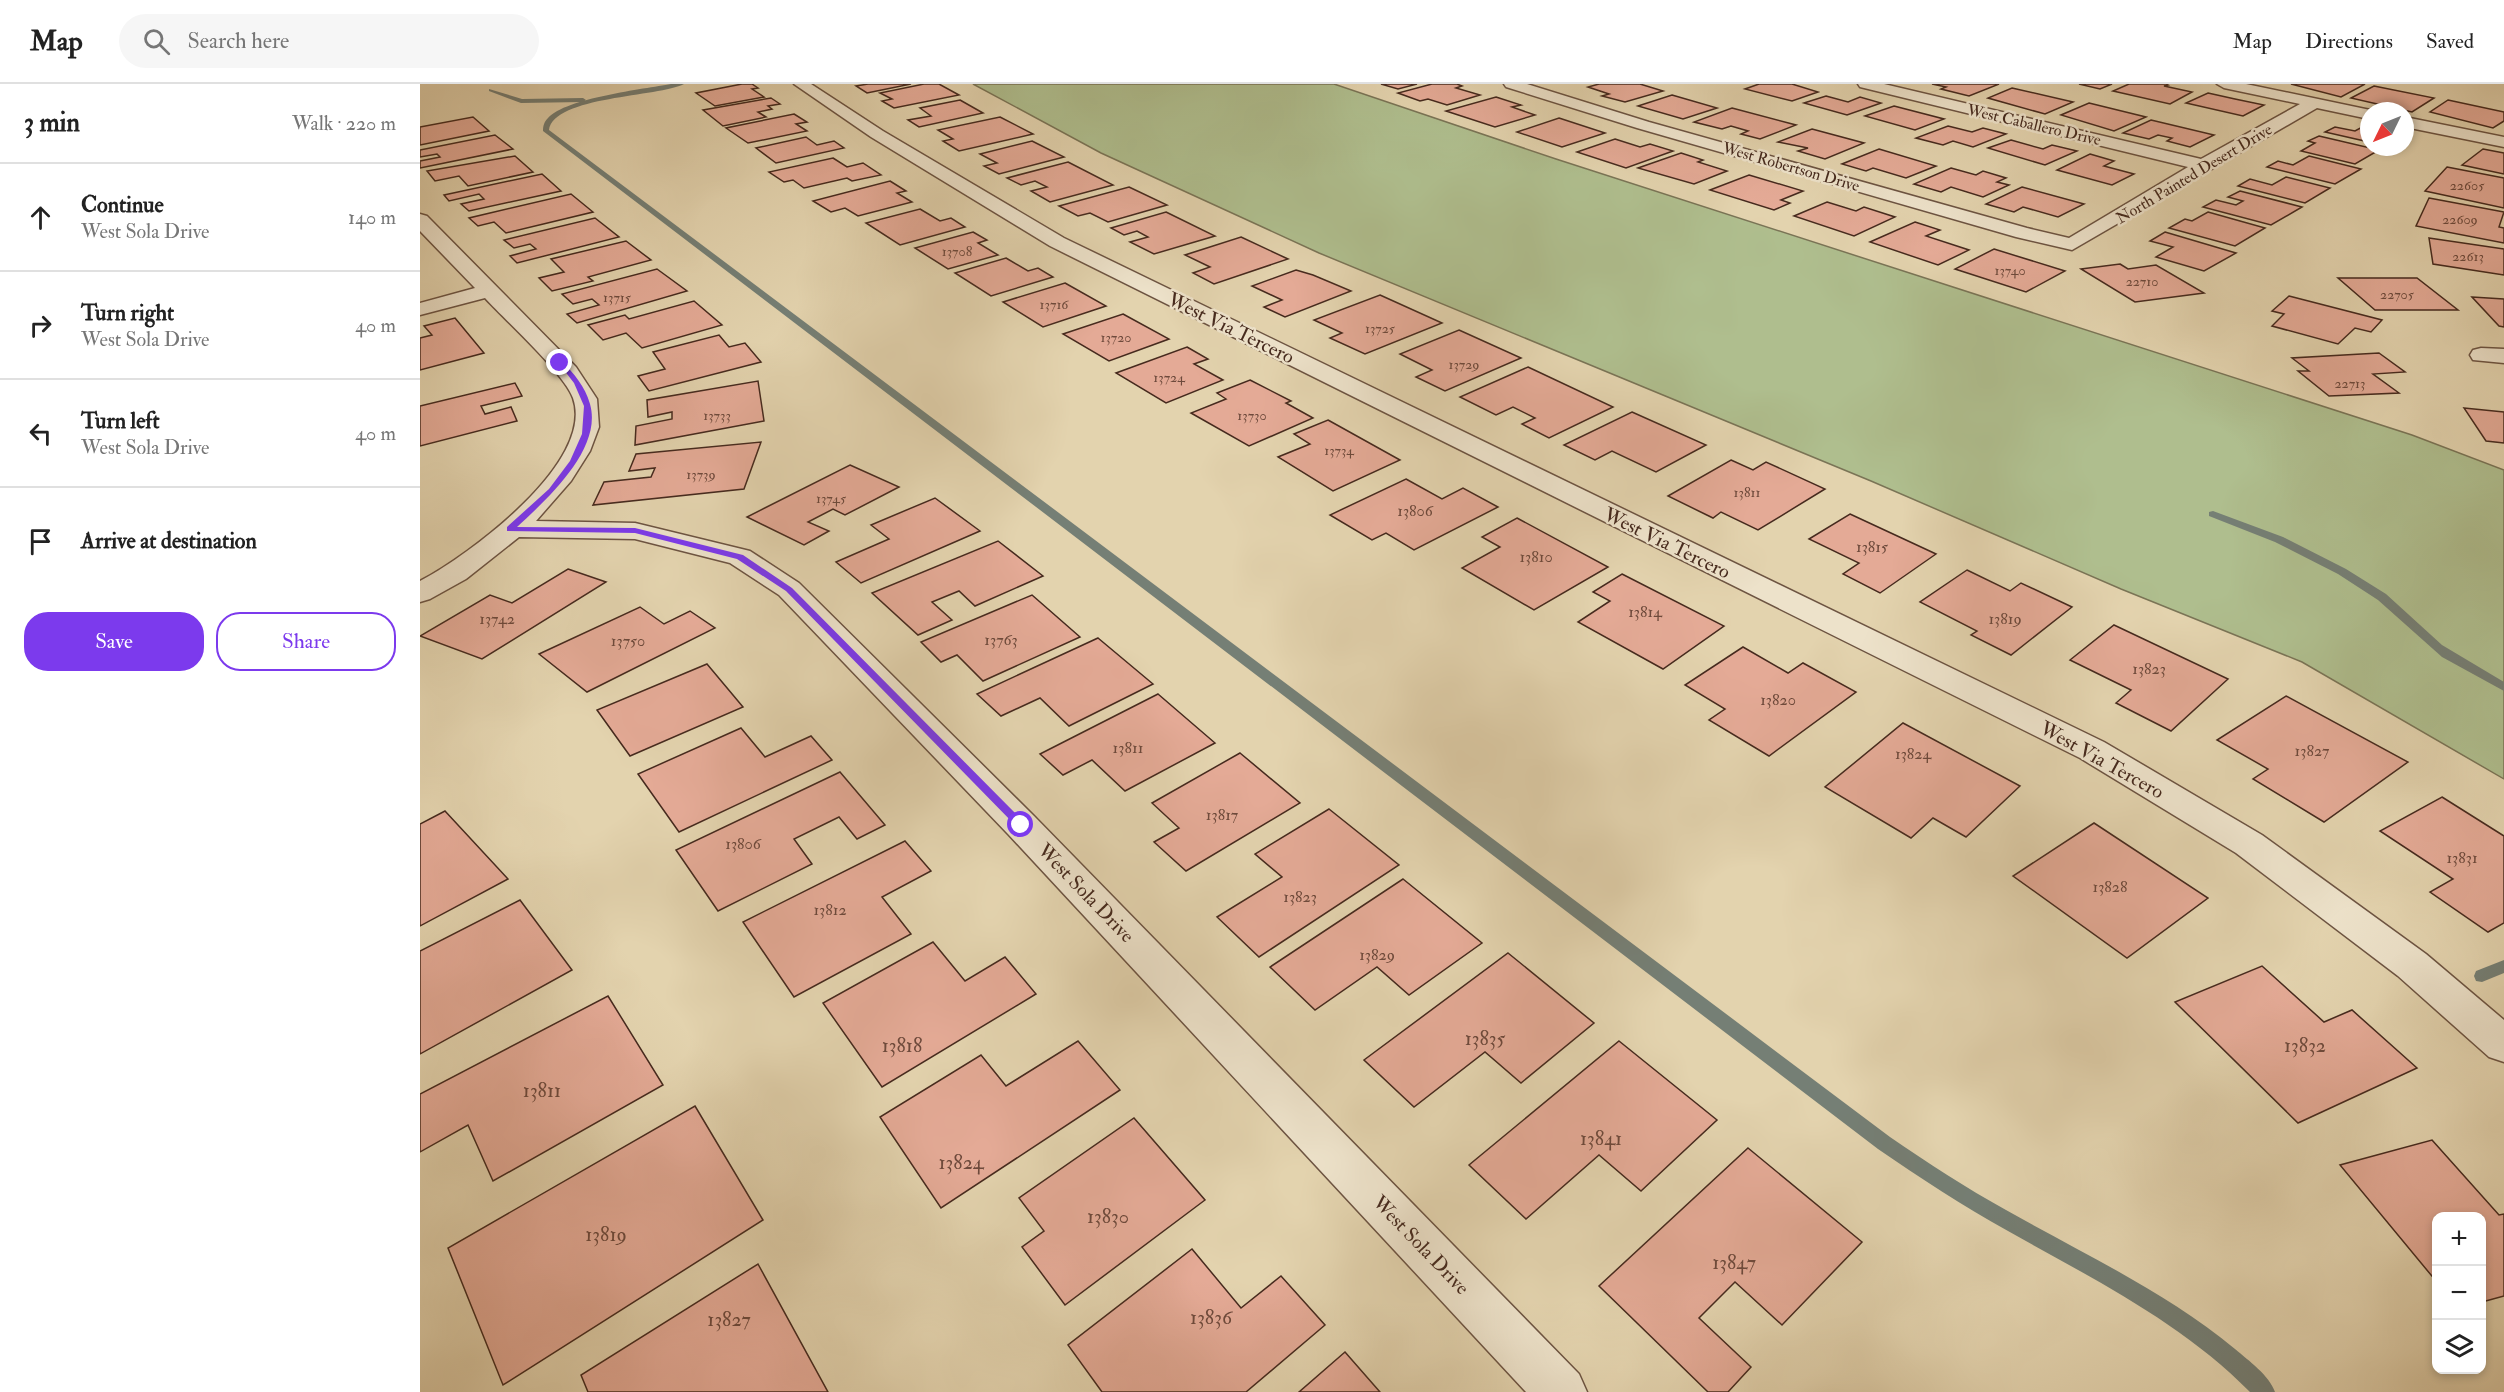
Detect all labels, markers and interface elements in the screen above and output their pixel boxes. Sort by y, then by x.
search box [119,14,539,68]
text: Map [30,24,83,59]
icon: search [140,25,173,58]
text: Search here [188,27,289,55]
text: Map [2232,28,2272,55]
text: Directions [2305,28,2393,55]
text: Saved [2426,28,2474,55]
street label: West Caballero Drive [1964,100,2103,150]
north arrow [2360,102,2414,156]
text: 3 min [24,107,80,139]
text: Walk · 220 m [292,111,396,136]
street label: North Painted Desert Drive [2112,119,2276,229]
street label: West Robertson Drive [1719,138,1862,196]
house number: 22605 [2450,177,2485,194]
text: Continue [81,191,164,219]
icon: ahead [24,201,57,234]
text: 140 m [348,205,396,230]
house number: 22609 [2442,211,2478,228]
text: West Sola Drive [81,219,209,244]
house number: 13708 [942,243,973,260]
house number: 22613 [2452,248,2484,265]
house number: 13740 [1994,262,2026,279]
house number: 22710 [2126,273,2158,290]
street label: West Via Tercero [1163,286,1298,369]
house number: 22705 [2380,286,2415,303]
house number: 13715 [603,289,632,306]
house number: 13716 [1040,296,1069,313]
text: Turn right [81,299,174,327]
icon: right [24,309,57,342]
text: 40 m [355,313,396,338]
house number: 13725 [1365,320,1396,337]
text: West Sola Drive [81,327,209,352]
house number: 13720 [1100,329,1132,346]
route end [546,349,572,375]
house number: 13729 [1448,356,1480,373]
house number: 13724 [1153,369,1186,386]
house number: 22713 [2335,375,2365,392]
text: Turn left [81,407,160,435]
house number: 13733 [703,407,731,424]
house number: 13730 [1237,407,1267,424]
icon: left [24,417,57,450]
text: 40 m [355,421,396,446]
text: West Sola Drive [81,435,209,460]
house number: 13734 [1324,442,1355,459]
house number: 13739 [686,466,716,483]
house number: 13811 [1734,484,1760,501]
house number: 13745 [816,490,847,507]
house number: 13806 [1397,501,1434,521]
street label: West Via Tercero [1599,501,1734,584]
icon: arrive [24,525,57,558]
text: Arrive at destination [81,527,257,555]
house number: 13815 [1856,537,1888,557]
house number: 13810 [1519,547,1553,567]
house number: 13814 [1628,602,1663,622]
house number: 13742 [479,609,515,629]
house number: 13819 [1988,609,2022,629]
button: Save [24,612,204,671]
button: Share [216,612,396,671]
house number: 13763 [984,630,1018,650]
house number: 13750 [611,631,645,651]
house number: 13823 [2132,659,2166,679]
house number: 13820 [1760,690,1796,710]
street label: West Via Tercero [2035,715,2168,804]
house number: 13811 [1113,738,1143,758]
house number: 13827 [2295,741,2330,761]
house number: 13824 [1895,744,1932,764]
house number: 13817 [1206,805,1239,825]
route start [1007,811,1033,837]
house number: 13806 [725,834,762,854]
street label: West Sola Drive [1032,837,1140,948]
house number: 13831 [2446,848,2478,868]
house number: 13828 [2093,877,2128,897]
house number: 13823 [1283,887,1317,907]
house number: 13812 [813,900,847,920]
house number: 13829 [1359,945,1395,965]
house number: 13835 [1465,1026,1506,1051]
house number: 13818 [882,1033,922,1058]
house number: 13832 [2284,1033,2326,1058]
house number: 13811 [523,1078,561,1103]
house number: 13841 [1580,1126,1622,1151]
house number: 13824 [938,1150,985,1175]
street label: West Sola Drive [1367,1189,1475,1300]
house number: 13830 [1087,1204,1129,1229]
map controls [2432,1212,2486,1374]
button: + [2432,1212,2486,1266]
house number: 13819 [585,1222,627,1247]
house number: 13847 [1712,1250,1756,1275]
button: − [2432,1266,2486,1320]
house number: 13836 [1190,1305,1233,1330]
house number: 13827 [707,1307,751,1332]
button: layers [2432,1320,2486,1374]

